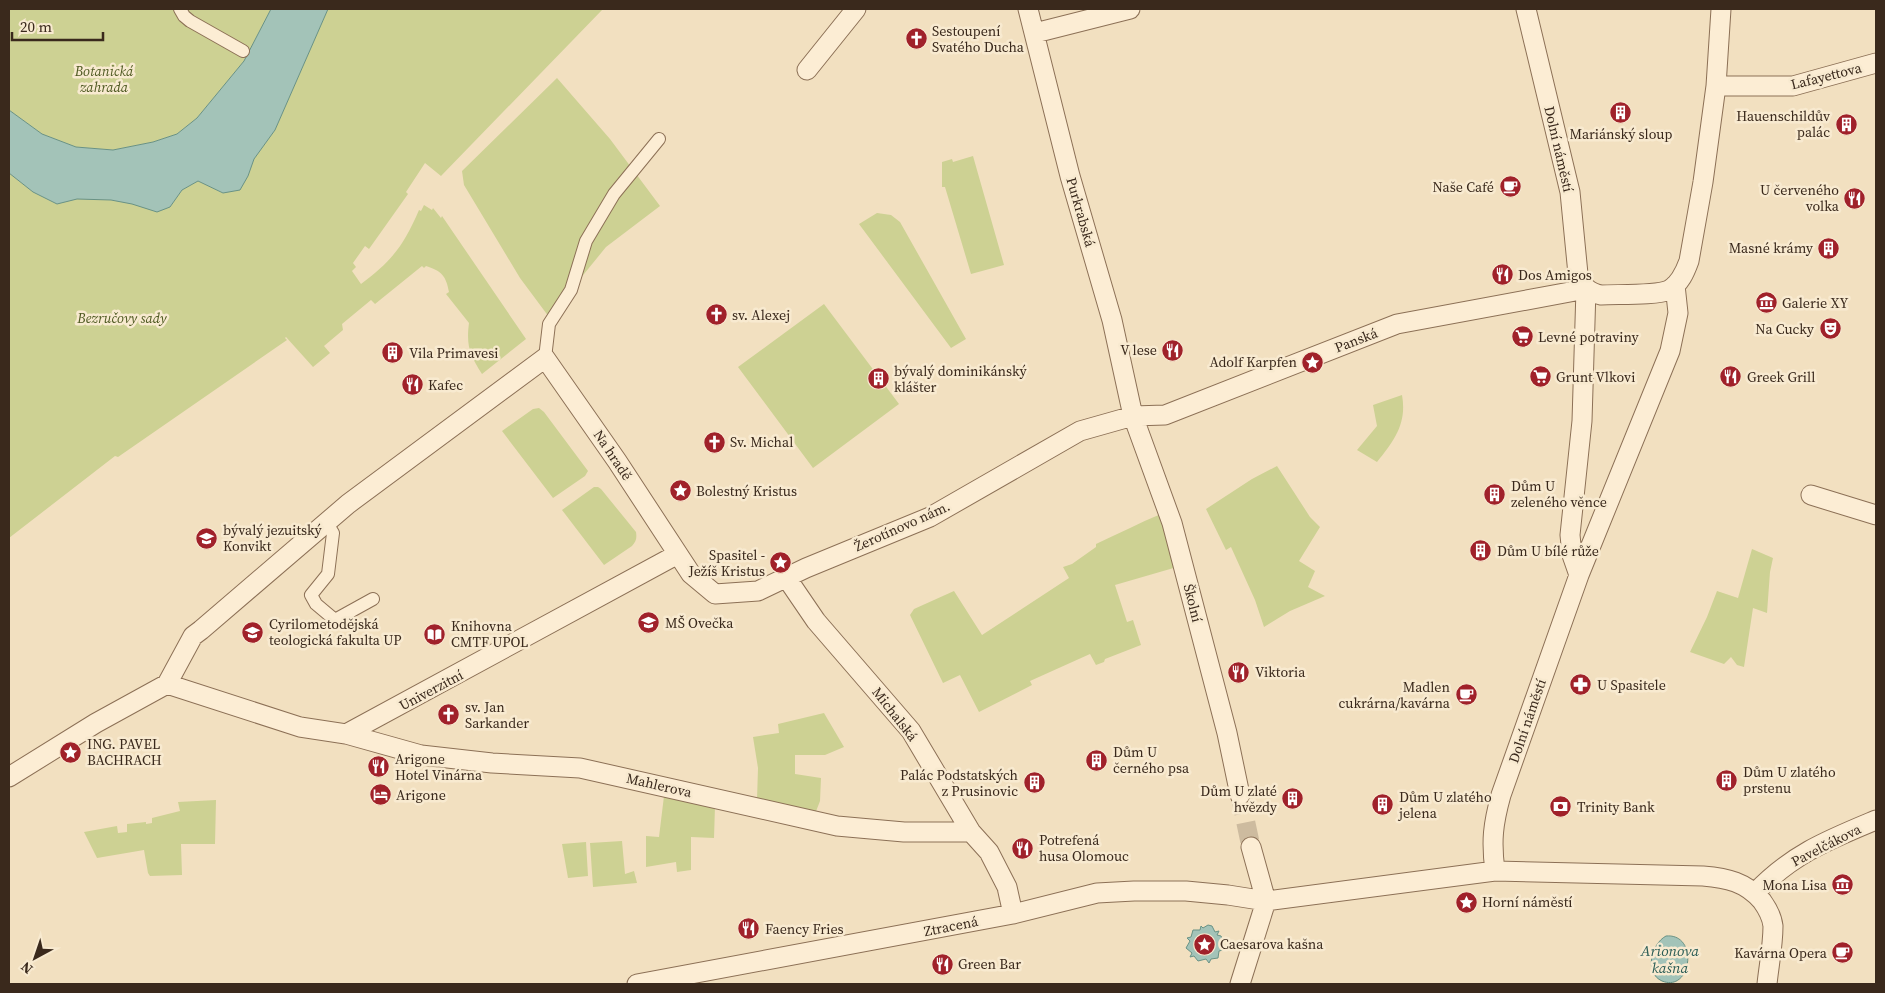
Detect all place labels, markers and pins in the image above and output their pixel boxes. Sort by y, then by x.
place label: Sestoupení Svatého Ducha [932,21,1025,57]
church icon: Sestoupení Svatého Ducha [904,27,928,51]
building icon: Mariánský sloup [1609,100,1633,124]
place label: Hauenschildův palác [1736,106,1830,142]
building icon: Hauenschildův palác [1834,112,1858,136]
place label: Mariánský sloup [1570,124,1672,144]
cafe icon: Naše Café [1498,175,1522,199]
place label: Naše Café [1432,177,1494,197]
place label: U červeného volka [1760,180,1840,216]
restaurant icon: U červeného volka [1843,186,1867,210]
building icon: Masné krámy [1817,236,1841,260]
place label: Masné krámy [1729,238,1814,258]
restaurant icon: Dos Amigos [1490,263,1514,287]
place label: Dos Amigos [1518,265,1592,285]
museum icon: Galerie XY [1754,291,1778,315]
place label: Galerie XY [1782,293,1849,313]
church icon: sv. Alexej [704,303,728,327]
place label: sv. Alexej [732,305,790,325]
theatre icon: Na Cucky [1818,317,1842,341]
place label: Na Cucky [1755,319,1815,339]
supermarket icon: Levné potraviny [1510,325,1534,349]
place label: Levné potraviny [1538,327,1639,347]
restaurant icon: V lese [1161,338,1185,362]
place label: V lese [1120,340,1157,360]
building icon: Vila Primavesi [381,341,405,365]
place label: Vila Primavesi [409,343,498,363]
place icon: Adolf Karpfen [1301,350,1325,374]
place label: Adolf Karpfen [1209,352,1298,372]
place label: bývalý dominikánský klášter [894,361,1028,397]
supermarket icon: Grunt Vlkovi [1528,365,1552,389]
restaurant icon: Greek Grill [1719,365,1743,389]
building icon: bývalý dominikánský klášter [866,367,890,391]
place label: Grunt Vlkovi [1556,367,1635,387]
place label: Greek Grill [1747,367,1815,387]
restaurant icon: Kafec [400,373,424,397]
place label: Kafec [428,375,463,395]
church icon: Sv. Michal [702,430,726,454]
place label: Sv. Michal [730,432,793,452]
place label: Dům U zeleného věnce [1511,476,1607,512]
place icon: Bolestný Kristus [668,479,692,503]
place label: Bolestný Kristus [696,481,797,501]
building icon: Dům U zeleného věnce [1483,482,1507,506]
place label: bývalý jezuitský Konvikt [223,520,323,556]
school or university icon: bývalý jezuitský Konvikt [195,526,219,550]
building icon: Dům U bílé růže [1469,539,1493,563]
place label: Dům U bílé růže [1497,541,1599,561]
place label: Spasitel - Ježíš Kristus [688,545,765,581]
place icon: Spasitel - Ježíš Kristus [769,551,793,575]
school or university icon: MŠ Ovečka [637,611,661,635]
place label: MŠ Ovečka [665,613,734,633]
place label: Cyrilometodějská teologická fakulta UP [269,614,401,650]
place label: Knihovna CMTF UPOL [451,616,528,652]
school or university icon: Cyrilometodějská teologická fakulta UP [241,620,265,644]
library icon: Knihovna CMTF UPOL [423,622,447,646]
restaurant icon: Viktoria [1227,660,1251,684]
place label: Viktoria [1255,662,1306,682]
pharmacy icon: U Spasitele [1569,673,1593,697]
place label: U Spasitele [1597,675,1666,695]
place label: Madlen cukrárna/kavárna [1338,677,1451,713]
cafe icon: Madlen cukrárna/kavárna [1454,683,1478,707]
place label: sv. Jan Sarkander [465,697,529,733]
church icon: sv. Jan Sarkander [437,703,461,727]
place label: ING. PAVEL BACHRACH [87,734,162,770]
place icon: ING. PAVEL BACHRACH [59,740,83,764]
place label: Dům U černého psa [1113,742,1190,778]
building icon: Dům U černého psa [1085,748,1109,772]
place label: Arigone Hotel Vinárna [395,749,483,785]
restaurant icon: Arigone Hotel Vinárna [367,755,391,779]
place label: Dům U zlatého prstenu [1743,762,1836,798]
place label: Palác Podstatských z Prusinovic [900,765,1018,801]
building icon: Dům U zlatého prstenu [1715,768,1739,792]
building icon: Palác Podstatských z Prusinovic [1022,771,1046,795]
place label: Dům U zlaté hvězdy [1200,781,1278,817]
hotel icon: Arigone [368,783,392,807]
place label: Arigone [396,785,446,805]
building icon: Dům U zlaté hvězdy [1281,787,1305,811]
place label: Dům U zlatého jelena [1397,787,1492,823]
building icon: Dům U zlatého jelena [1371,793,1395,817]
bank icon: Trinity Bank [1549,795,1573,819]
place label: Trinity Bank [1577,797,1655,817]
place label: Potrefená husa Olomouc [1039,830,1129,866]
restaurant icon: Potrefená husa Olomouc [1011,836,1035,860]
museum icon: Mona Lisa [1831,873,1855,897]
place label: Mona Lisa [1762,875,1828,895]
place icon: Horní náměstí [1454,890,1478,914]
place label: Horní náměstí [1482,892,1572,912]
restaurant icon: Faency Fries [737,917,761,941]
place label: Faency Fries [765,919,844,939]
place icon: Caesarova kašna [1192,932,1216,956]
place label: Caesarova kašna [1220,934,1324,954]
cafe icon: Kavárna Opera [1831,941,1855,965]
place label: Kavárna Opera [1734,943,1828,963]
restaurant icon: Green Bar [930,952,954,976]
place label: Green Bar [958,954,1021,974]

